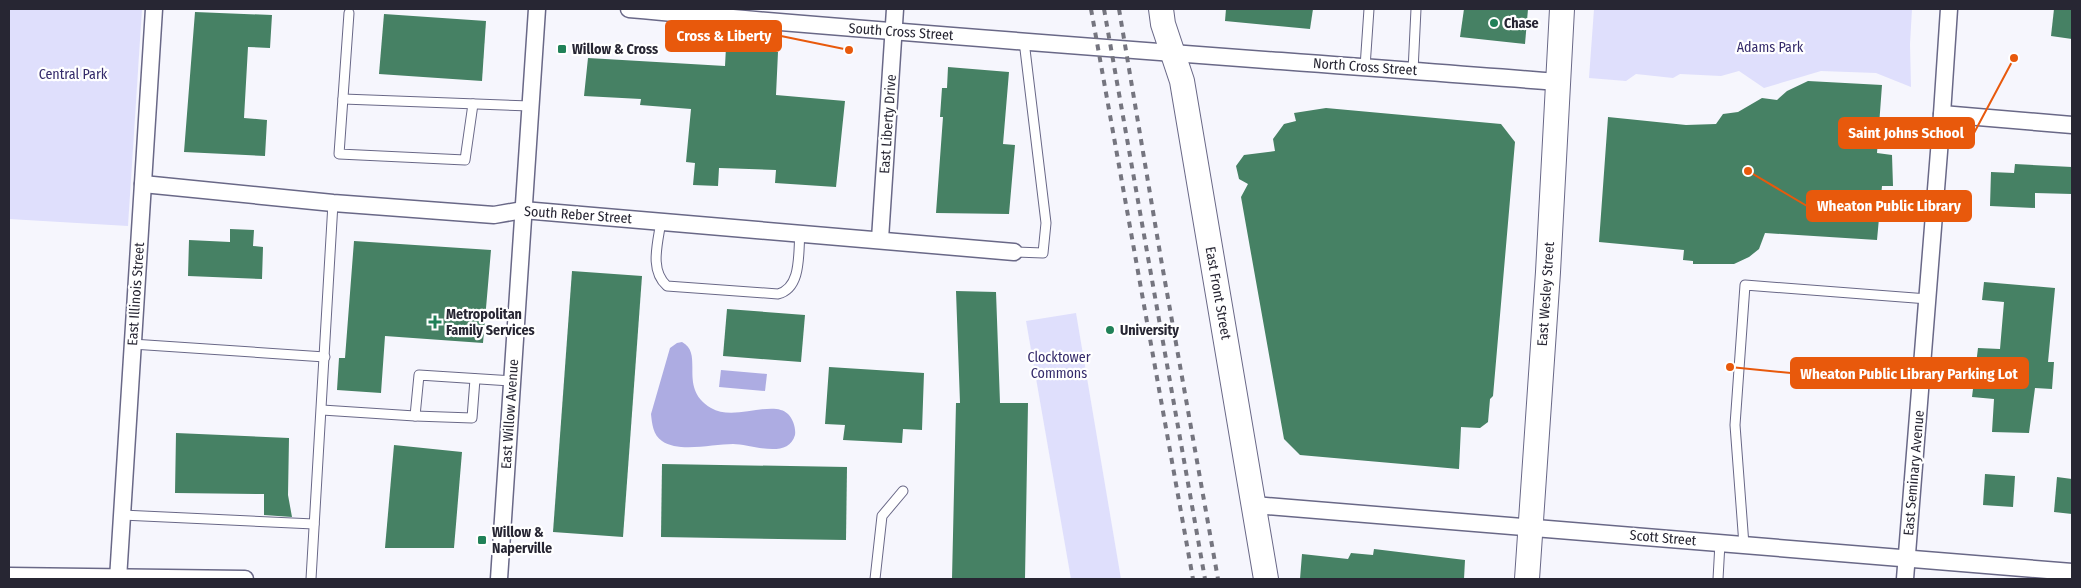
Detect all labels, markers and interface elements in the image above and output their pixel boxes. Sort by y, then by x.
place label: Chase [1504,15,1539,32]
marker: Chase [1488,17,1500,29]
street label: South Cross Street [848,20,954,44]
callout: Cross & Liberty [666,21,781,51]
text: Cross & Liberty [677,27,772,45]
park label: Adams Park [1737,39,1804,56]
place label: Willow & Cross [572,41,658,58]
marker: Willow & Cross [556,43,568,55]
street label: North Cross Street [1312,55,1418,79]
park label: Central Park [39,66,108,83]
street label: East Liberty Drive [876,74,900,174]
callout: Saint Johns School [1839,118,1974,148]
text: Saint Johns School [1848,124,1965,142]
callout: Wheaton Public Library [1807,191,1971,221]
text: Wheaton Public Library [1817,197,1962,215]
street label: South Reber Street [523,203,633,227]
street label: East Illinois Street [124,241,148,346]
street label: East Wesley Street [1534,241,1558,347]
street label: East Front Street [1201,245,1235,341]
place label: Metropolitan Family Services [446,306,535,339]
marker: Metropolitan Family Services [428,315,442,329]
place label: University [1120,322,1179,339]
marker: University [1104,324,1116,336]
park label: Clocktower Commons [1027,349,1091,382]
street label: East Willow Avenue [498,358,522,470]
callout: Wheaton Public Library Parking Lot [1791,358,2028,388]
text: Wheaton Public Library Parking Lot [1800,365,2018,383]
street label: East Seminary Avenue [1900,409,1928,536]
place label: Willow & Naperville [492,524,552,557]
street label: Scott Street [1629,527,1697,549]
marker: Willow & Naperville [476,534,488,546]

